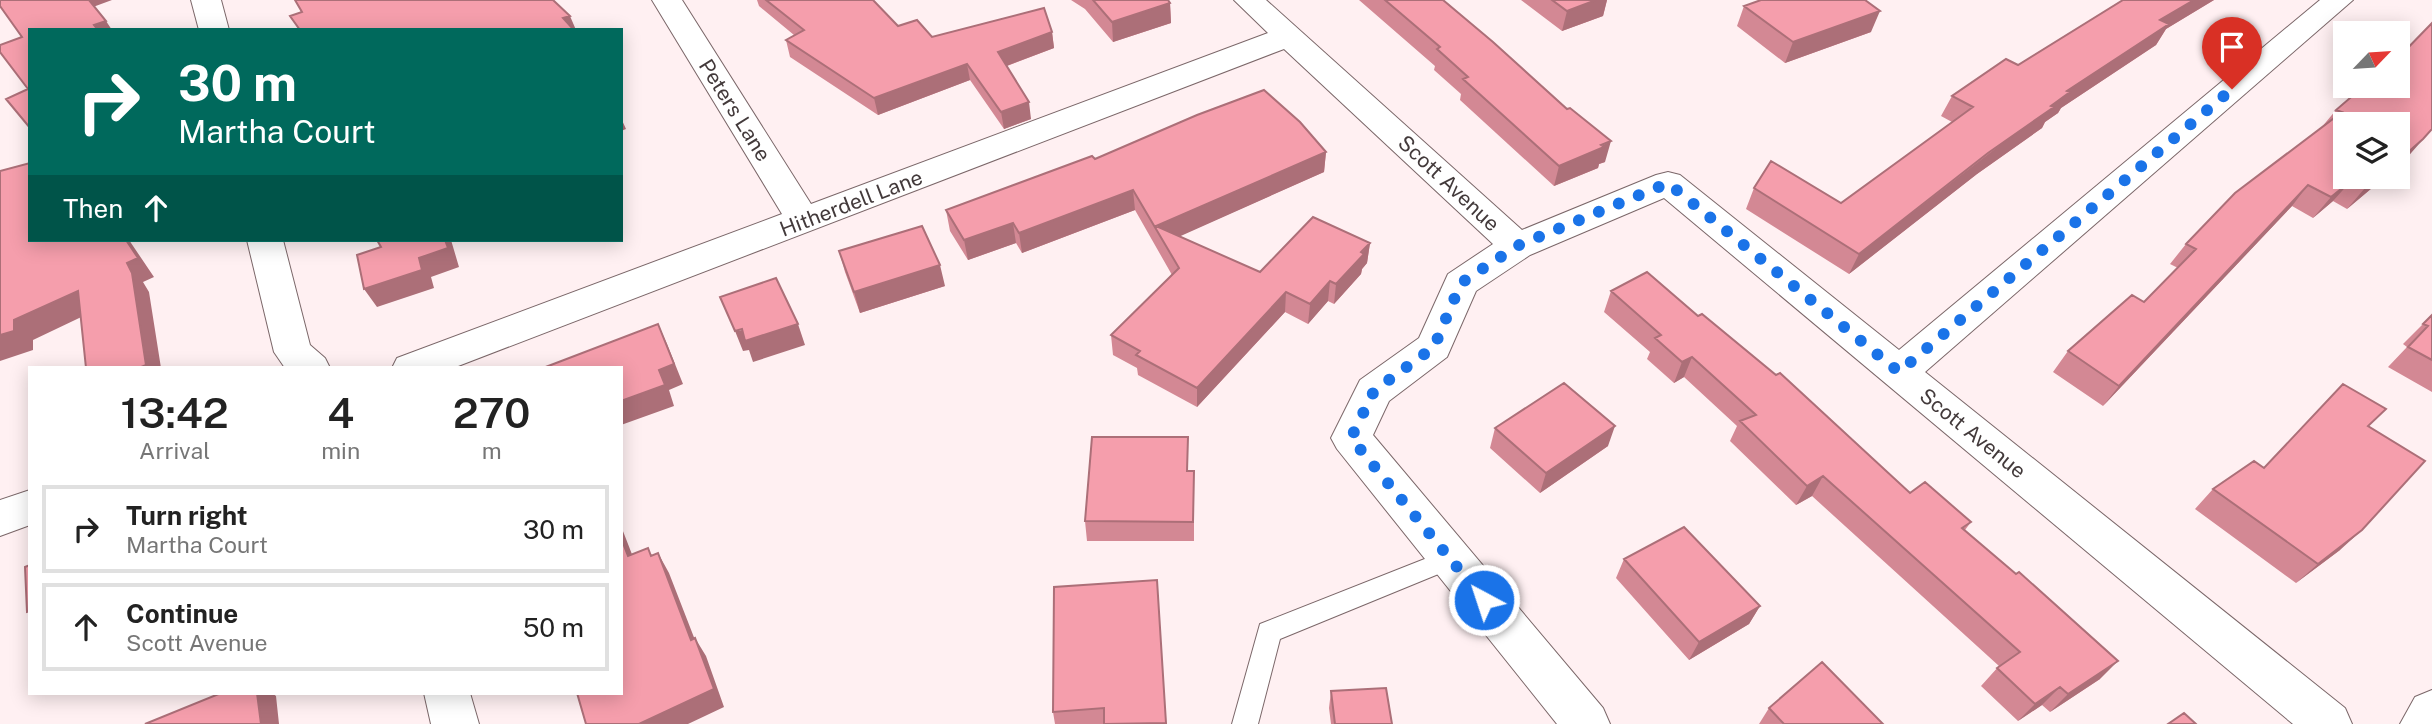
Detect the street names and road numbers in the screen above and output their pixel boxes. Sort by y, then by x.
street label: Peters Lane [694,54,776,166]
street label: Scott Avenue [1393,130,1505,236]
street label: Hitherdell Lane [776,164,926,242]
street label: Scott Avenue [1915,383,2031,483]

